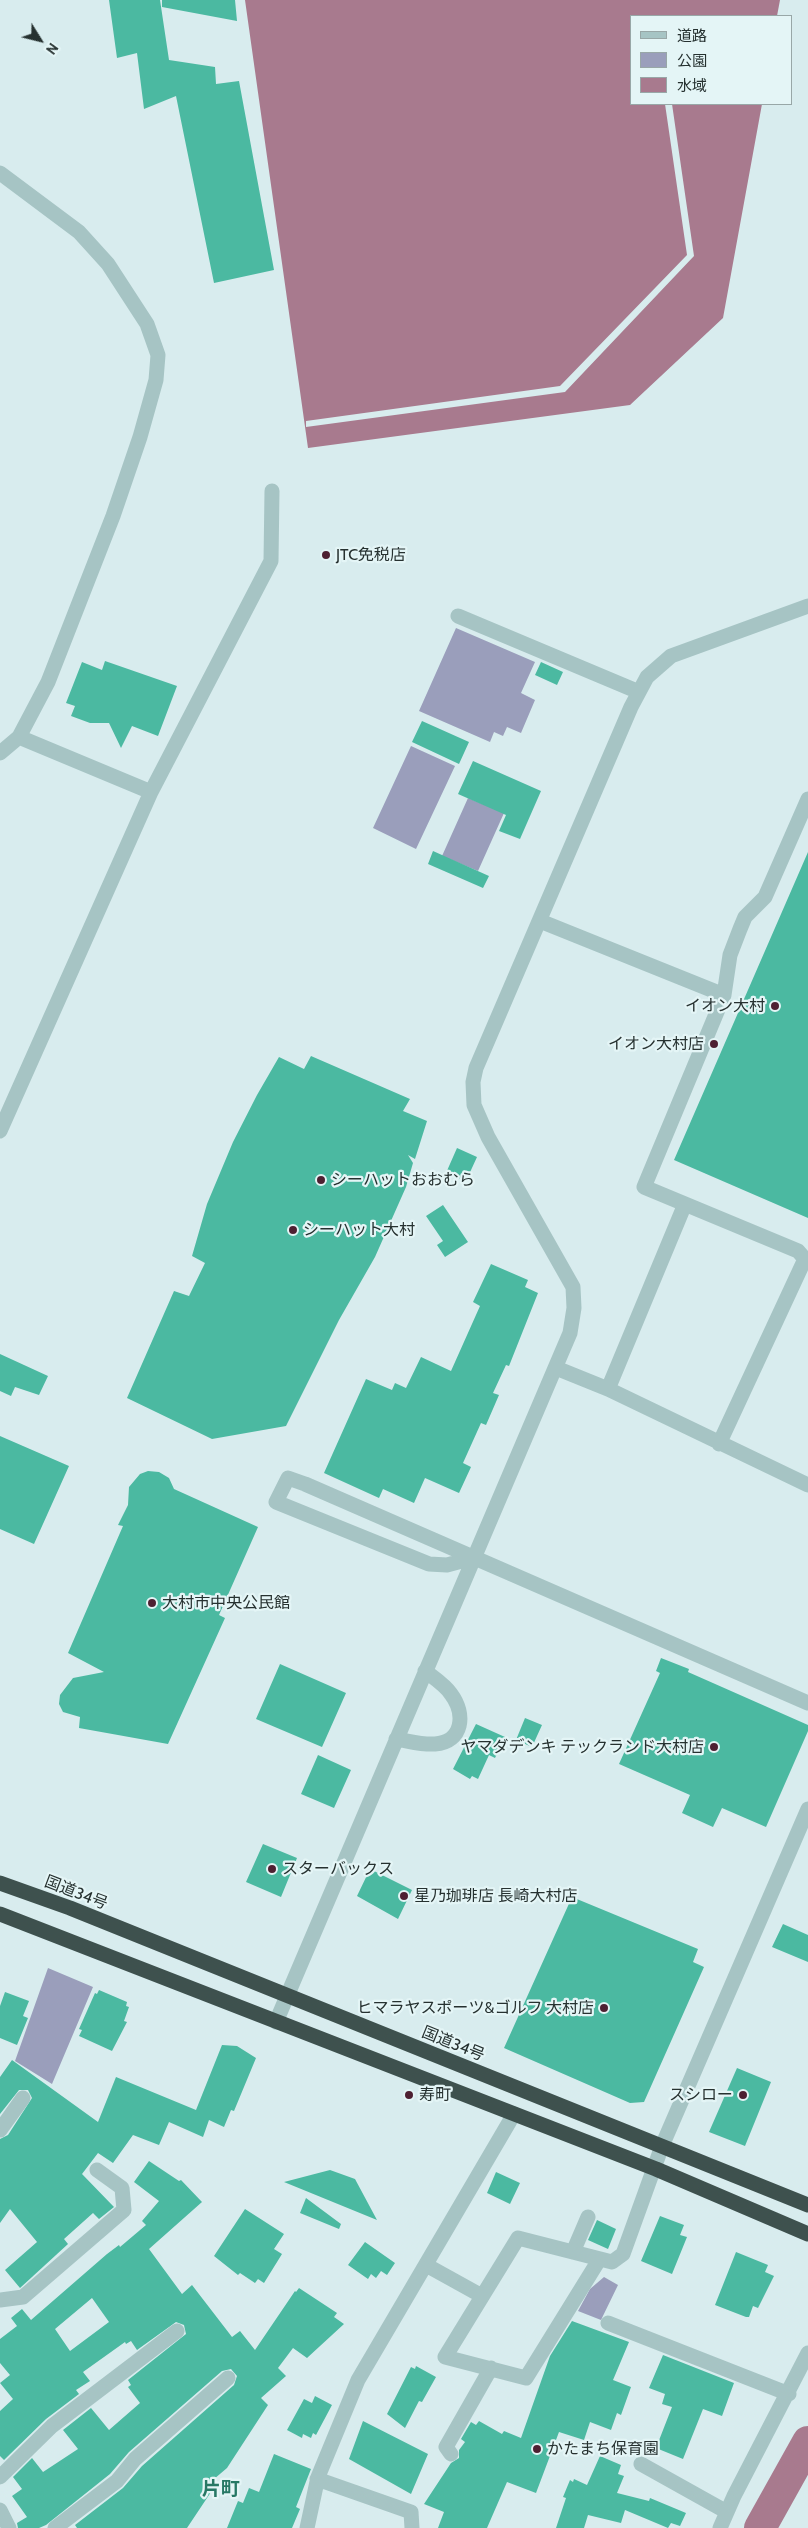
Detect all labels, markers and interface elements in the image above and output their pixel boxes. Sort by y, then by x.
north arrow [15,15,65,65]
legend [630,15,793,105]
text: 道路 [677,27,707,45]
text: N [42,40,62,58]
text: 公園 [677,52,707,70]
text: 水域 [677,77,707,95]
place label: JTC免税店 [336,545,406,565]
marker: JTC免税店 [320,549,332,561]
place label: イオン大村 [685,996,765,1016]
marker: イオン大村 [769,1000,781,1012]
place label: イオン大村店 [608,1034,704,1054]
marker: イオン大村店 [708,1038,720,1050]
place label: シーハットおおむら [331,1170,475,1190]
marker: シーハットおおむら [315,1174,327,1186]
place label: シーハット大村 [303,1220,415,1240]
marker: シーハット大村 [287,1224,299,1236]
place label: 大村市中央公民館 [162,1593,290,1613]
marker: 大村市中央公民館 [146,1597,158,1609]
place label: ヤマダデンキ テックランド大村店 [460,1737,704,1757]
marker: ヤマダデンキ テックランド大村店 [708,1741,720,1753]
place label: スターバックス [282,1859,394,1879]
marker: スターバックス [266,1863,278,1875]
street label: 国道34号 [42,1872,110,1914]
place label: 星乃珈琲店 長崎大村店 [414,1886,578,1906]
marker: 星乃珈琲店 長崎大村店 [398,1890,410,1902]
place label: ヒマラヤスポーツ&ゴルフ 大村店 [357,1998,594,2018]
marker: ヒマラヤスポーツ&ゴルフ 大村店 [598,2002,610,2014]
street label: 国道34号 [419,2023,487,2065]
place label: 寿町 [419,2085,451,2105]
place label: スシロー [669,2085,733,2105]
marker: 寿町 [403,2089,415,2101]
marker: スシロー [737,2089,749,2101]
place label: かたまち保育園 [547,2439,659,2459]
marker: かたまち保育園 [531,2443,543,2455]
district label: 片町 [202,2478,240,2500]

